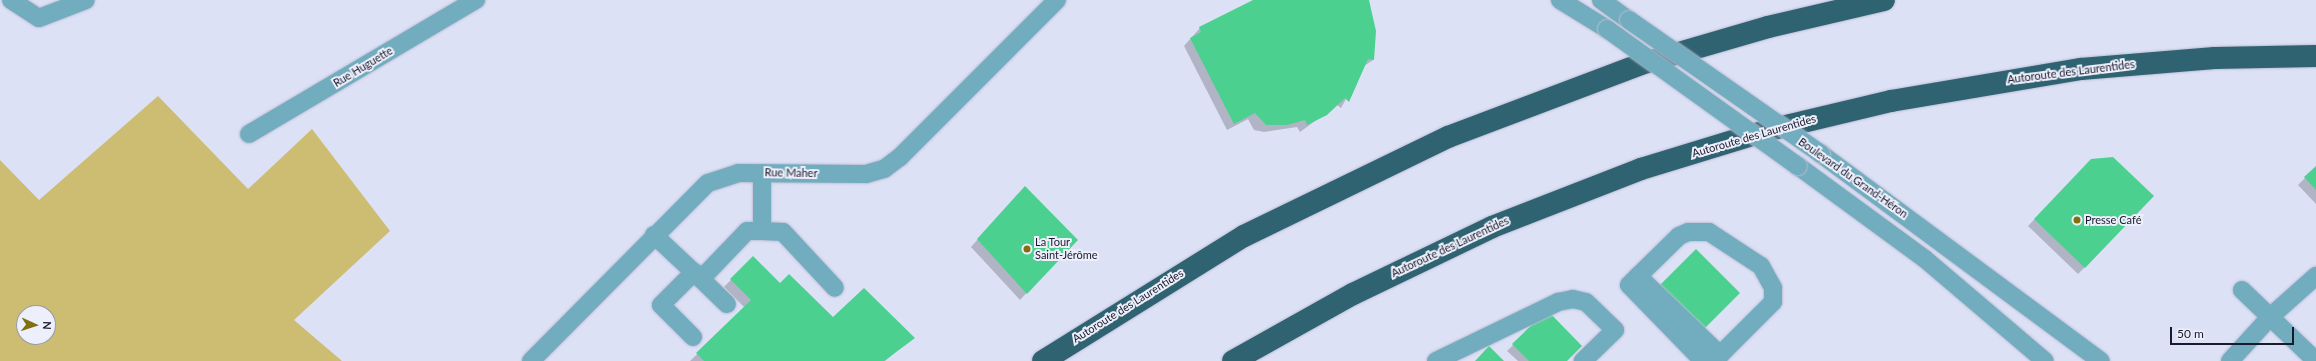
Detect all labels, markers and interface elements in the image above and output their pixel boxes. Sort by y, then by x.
street label: Rue Huguette [331,44,395,90]
street label: Autoroute des Laurentides [2007,58,2135,86]
street label: Autoroute des Laurentides [1691,112,1817,160]
street label: Boulevard du Grand-Héron [1796,135,1910,221]
street label: Rue Maher [764,166,818,180]
place label: Presse Café [2085,213,2141,227]
street label: Autoroute des Laurentides [1389,214,1511,280]
marker: Presse Café [2072,215,2082,225]
place label: La Tour Saint-Jérôme [1035,236,1098,262]
marker: La Tour Saint-Jérôme [1022,244,1032,254]
street label: Autoroute des Laurentides [1070,266,1186,346]
north arrow [16,305,56,345]
scale bar [2172,319,2296,345]
text: N [41,321,54,330]
text: 50 m [2177,326,2204,341]

